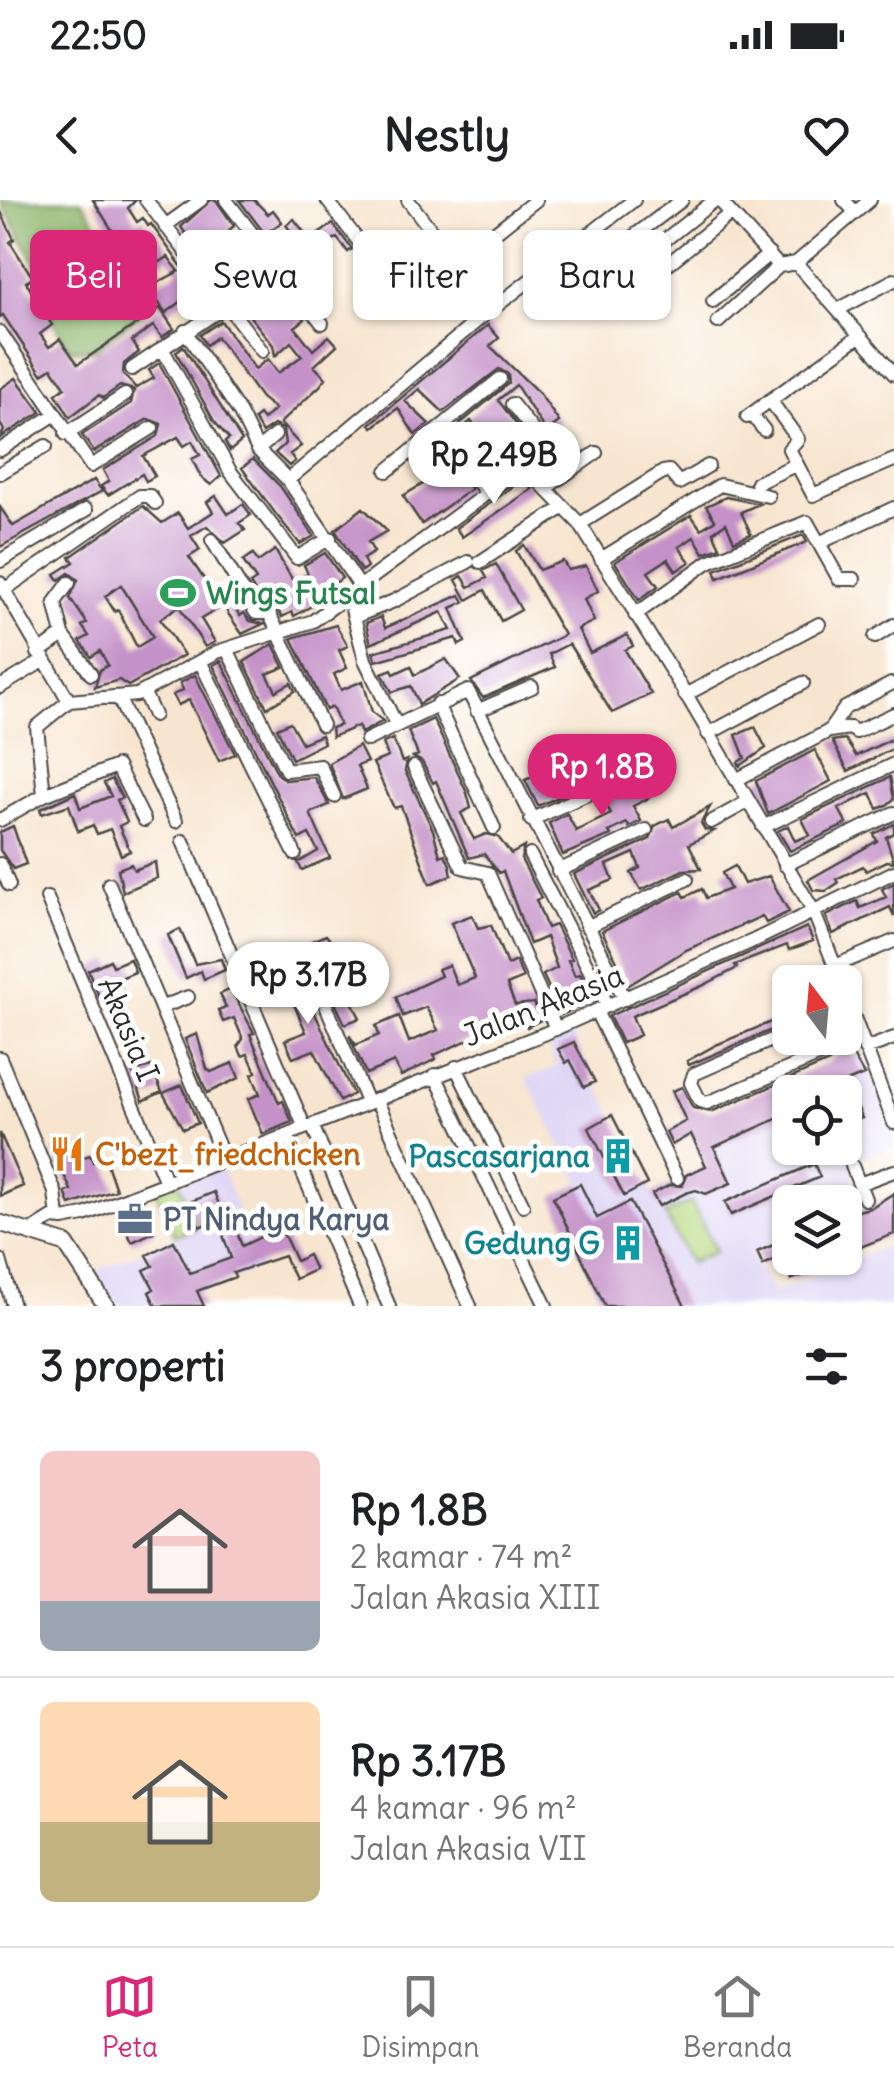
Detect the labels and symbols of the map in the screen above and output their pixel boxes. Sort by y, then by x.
pin: Rp 2.49B [391,422,597,507]
sports icon: Wings Futsal [159,574,197,612]
place label: Wings Futsal [206,574,376,612]
pin: Rp 1.8B [510,734,694,819]
pin: Rp 3.17B [205,942,411,1027]
street label: Jalan Akasia [457,956,629,1054]
north arrow [772,965,862,1055]
street label: Akasia I [90,971,168,1087]
restaurant icon: C'bezt_friedchicken [48,1135,86,1173]
place label: C'bezt_friedchicken [95,1135,361,1173]
place label: Pascasarjana [408,1137,590,1175]
building icon: Pascasarjana [599,1137,637,1175]
office icon: PT Nindya Karya [116,1200,154,1238]
place label: PT Nindya Karya [163,1200,389,1238]
place label: Gedung G [464,1224,600,1262]
building icon: Gedung G [609,1224,647,1262]

